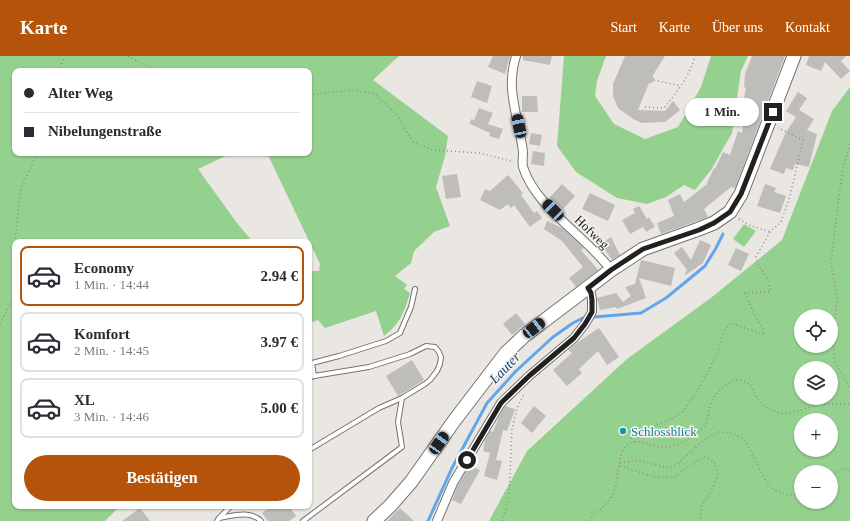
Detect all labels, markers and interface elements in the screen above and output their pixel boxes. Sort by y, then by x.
text: Karte [20,17,67,38]
text: Start [610,20,637,35]
text: Karte [659,20,690,35]
text: Über uns [712,20,763,35]
text: Kontakt [785,20,830,35]
text: Alter Weg [48,85,113,101]
callout: 1 Min. [685,98,759,126]
route end [764,103,782,121]
text: 1 Min. [704,104,740,119]
car [511,113,527,139]
text: Nibelungenstraße [48,123,161,139]
car [540,197,566,223]
street label: Hofweg [572,212,613,252]
icon: car [26,258,62,294]
text: Economy [74,260,134,276]
text: 2.94 € [261,268,298,284]
text: 1 Min. · 14:44 [74,277,149,292]
map controls [794,309,838,509]
button: locate [794,309,838,353]
car [521,316,547,340]
icon: car [26,324,62,360]
text: Komfort [74,326,130,342]
text: 3.97 € [261,334,298,350]
text: 2 Min. · 14:45 [74,343,149,358]
water label: Lauter [486,349,524,387]
button: layers [794,361,838,405]
icon: car [26,390,62,426]
text: XL [74,392,95,408]
text: 5.00 € [261,400,298,416]
text: 3 Min. · 14:46 [74,409,149,424]
button: + [794,413,838,457]
place label: Schlossblick [631,424,697,439]
marker: Schlossblick [618,426,628,436]
car [427,430,451,456]
route start [458,451,476,469]
button: Bestätigen [24,455,300,501]
button: − [794,465,838,509]

